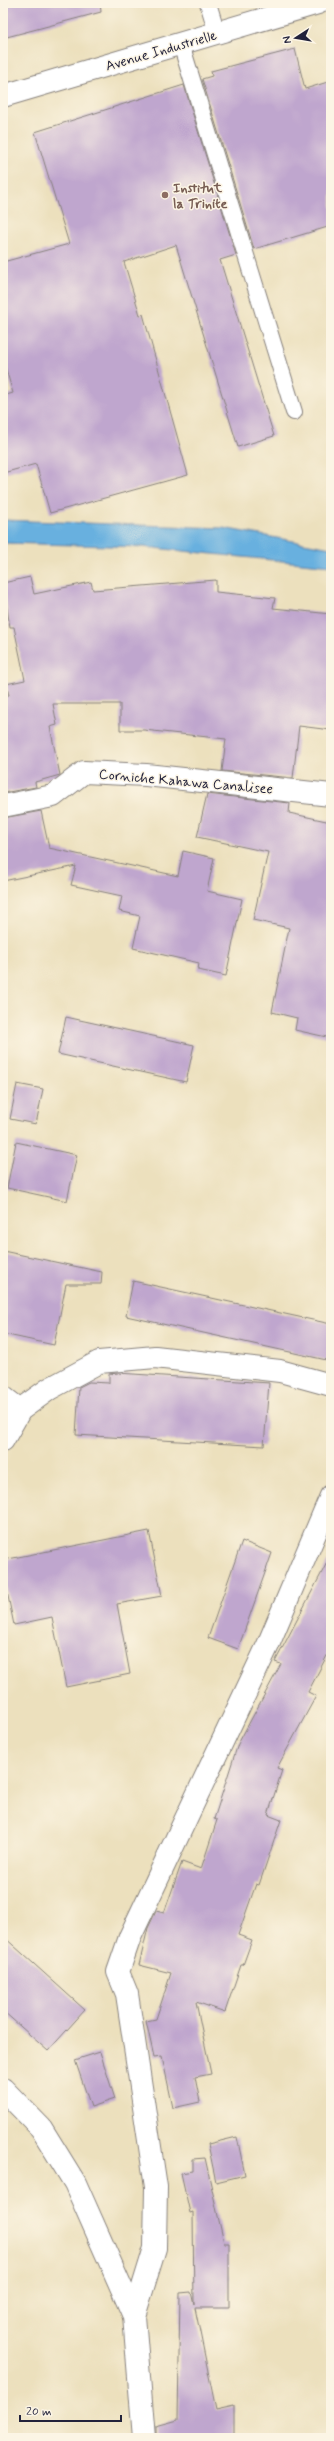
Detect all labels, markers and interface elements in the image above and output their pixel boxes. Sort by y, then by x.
north arrow [276,18,316,58]
street label: Avenue Industrielle [104,26,219,75]
text: N [280,35,295,45]
place label: Institut la Trinite [173,179,227,213]
marker: Institut la Trinite [160,190,170,200]
street label: Corniche Kahawa Canalisee [98,765,274,799]
scale bar [20,2397,121,2423]
text: 20 m [26,2404,52,2420]

